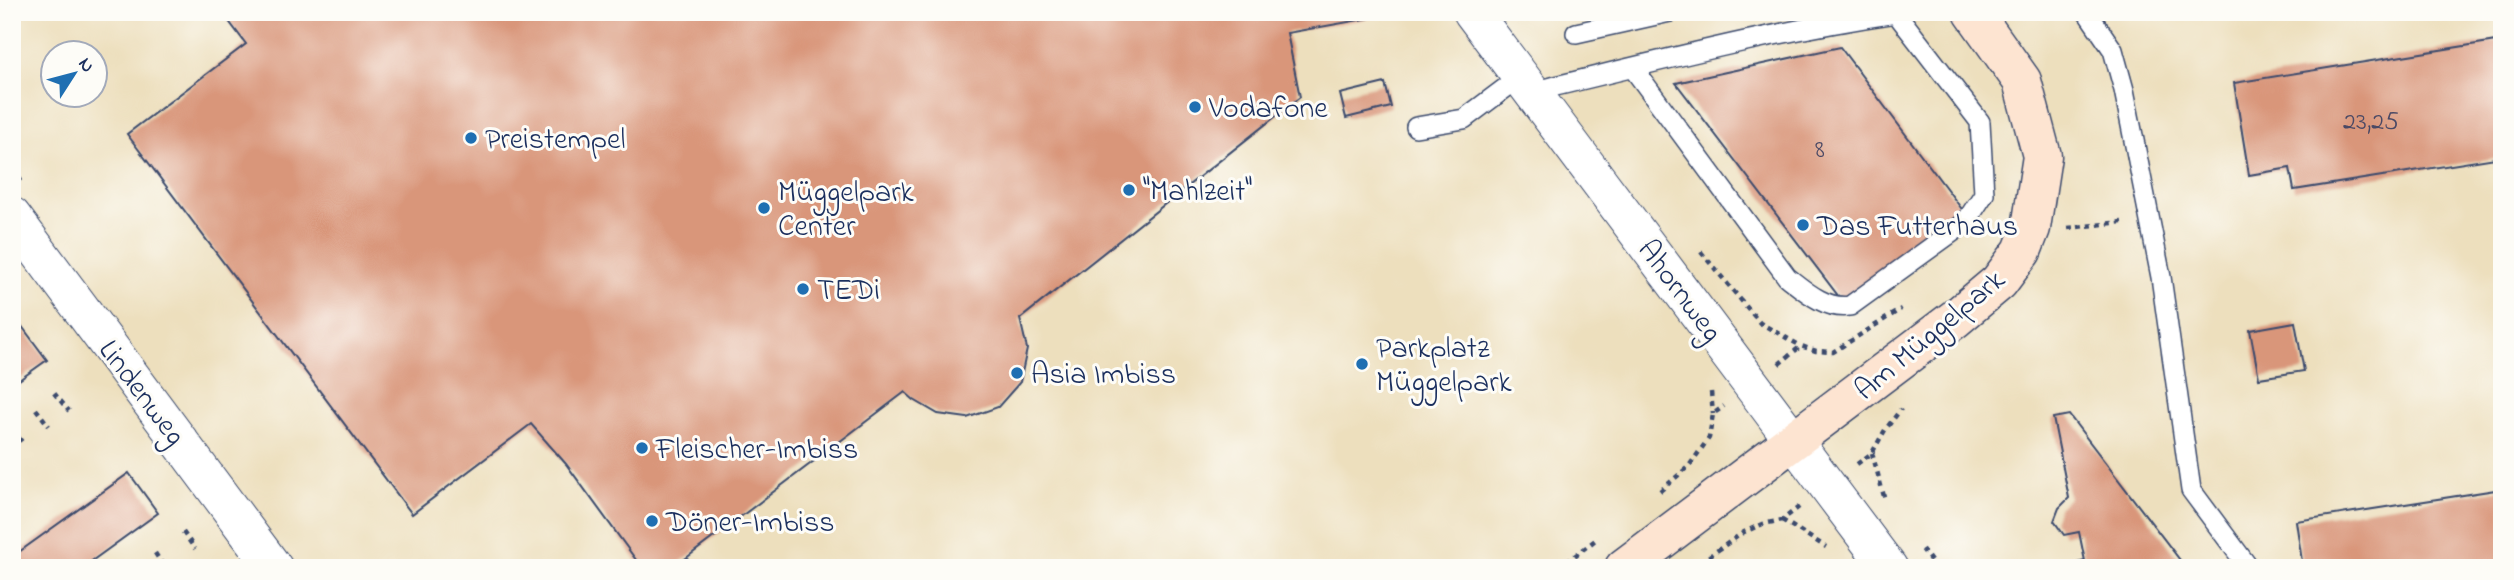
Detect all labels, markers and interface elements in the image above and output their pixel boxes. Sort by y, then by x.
north arrow [38,38,108,108]
text: N [71,52,101,79]
place label: Vodafone [1208,88,1328,132]
marker: Vodafone [1187,99,1203,115]
house number: 23,25 [2343,104,2399,142]
place label: Preistempel [485,119,626,163]
marker: Preistempel [463,130,479,146]
house number: 8 [1815,132,1825,170]
place label: "Mahlzeit" [1143,171,1252,215]
place label: Müggelpark Center [778,172,915,250]
marker: "Mahlzeit" [1121,182,1137,198]
marker: Müggelpark Center [756,200,772,216]
place label: Das Futterhaus [1816,206,2018,250]
marker: Das Futterhaus [1795,217,1811,233]
street label: Ahornweg [1625,231,1732,353]
street label: Am Müggelpark [1846,259,2017,413]
place label: TEDi [817,270,880,314]
marker: TEDi [795,281,811,297]
place label: Parkplatz Müggelpark [1376,328,1513,406]
street label: Lindenweg [86,331,195,456]
place label: Asia Imbiss [1031,354,1176,398]
marker: Parkplatz Müggelpark [1354,356,1370,372]
marker: Asia Imbiss [1009,365,1025,381]
place label: Fleischer-Imbiss [655,429,858,473]
marker: Fleischer-Imbiss [634,440,650,456]
place label: Döner-Imbiss [665,502,835,546]
marker: Döner-Imbiss [644,513,660,529]

